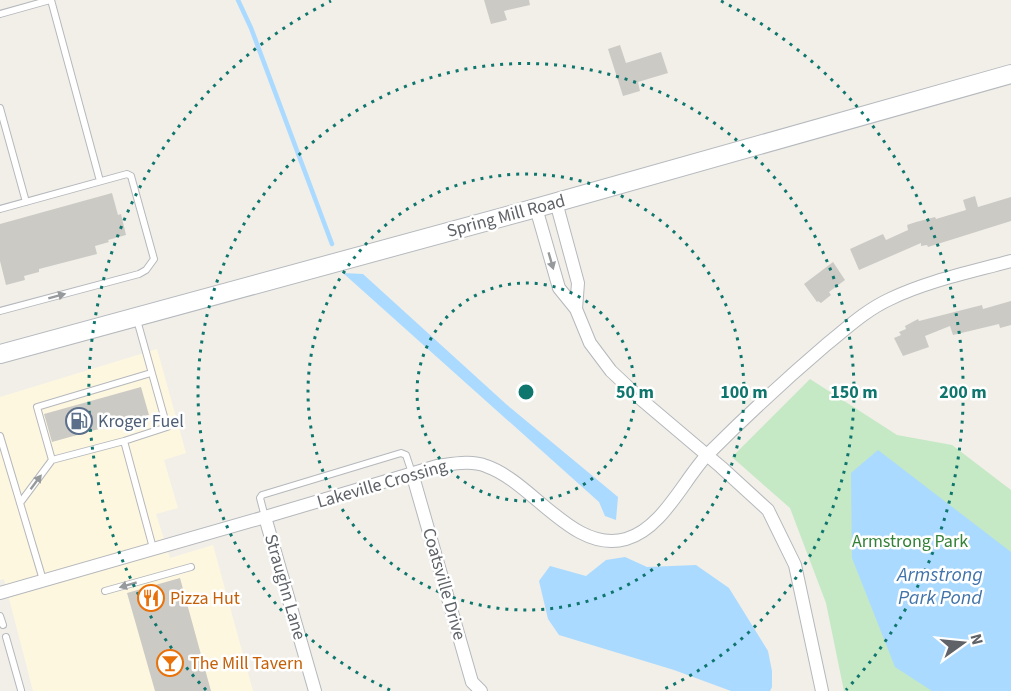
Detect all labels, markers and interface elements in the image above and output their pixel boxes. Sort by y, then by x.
street label: Spring Mill Road [444,188,568,244]
one-way arrow [547,252,556,270]
one-way arrow [47,290,66,300]
text: 50 m [616,380,654,405]
text: 100 m [720,380,768,405]
text: 150 m [830,380,878,405]
text: 200 m [939,380,987,405]
centre of rings [516,382,536,402]
fuel station icon: Kroger Fuel [64,406,94,436]
place label: Kroger Fuel [98,409,184,434]
street label: Lakeville Crossing [314,453,450,515]
one-way arrow [30,474,42,490]
street label: Coatsville Drive [416,525,472,643]
park label: Armstrong Park [852,529,968,554]
street label: Straughn Lane [258,531,312,643]
water label: Armstrong Park Pond [895,561,983,612]
one-way arrow [118,581,136,590]
restaurant icon: Pizza Hut [136,583,166,613]
place label: Pizza Hut [170,586,240,611]
north arrow [933,613,993,673]
text: N [965,631,989,647]
bar icon: The Mill Tavern [155,648,185,678]
place label: The Mill Tavern [190,651,303,676]

